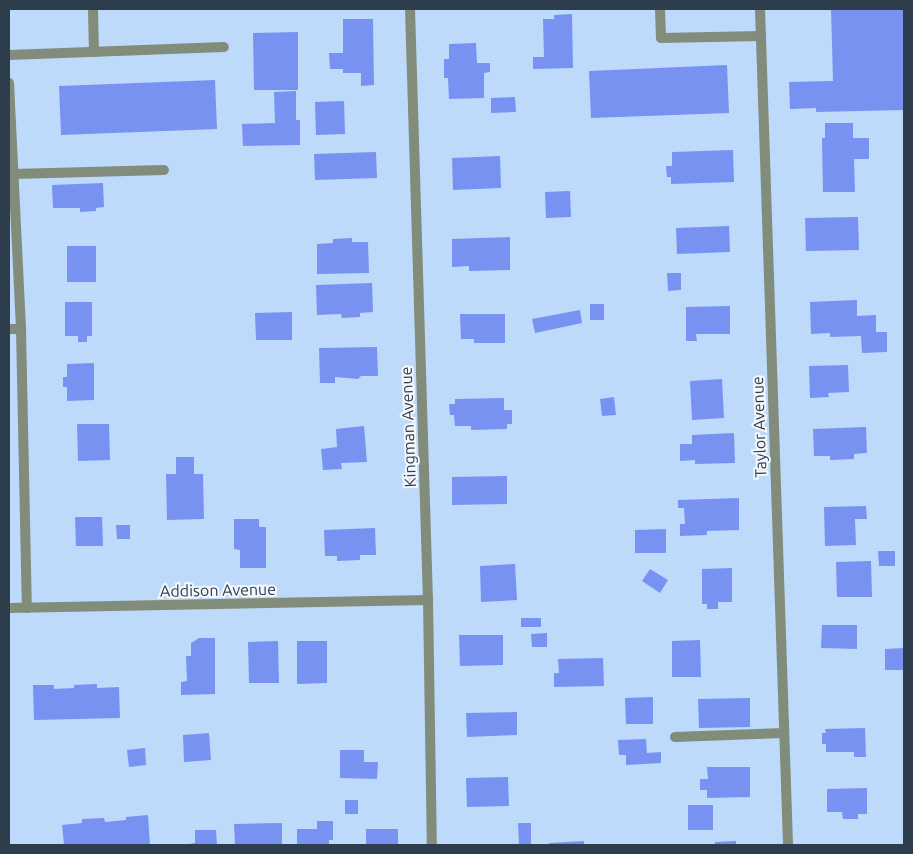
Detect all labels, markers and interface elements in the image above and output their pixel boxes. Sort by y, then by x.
street label: Kingman Avenue [396,366,420,488]
street label: Taylor Avenue [748,376,770,478]
street label: Addison Avenue [160,579,276,601]

